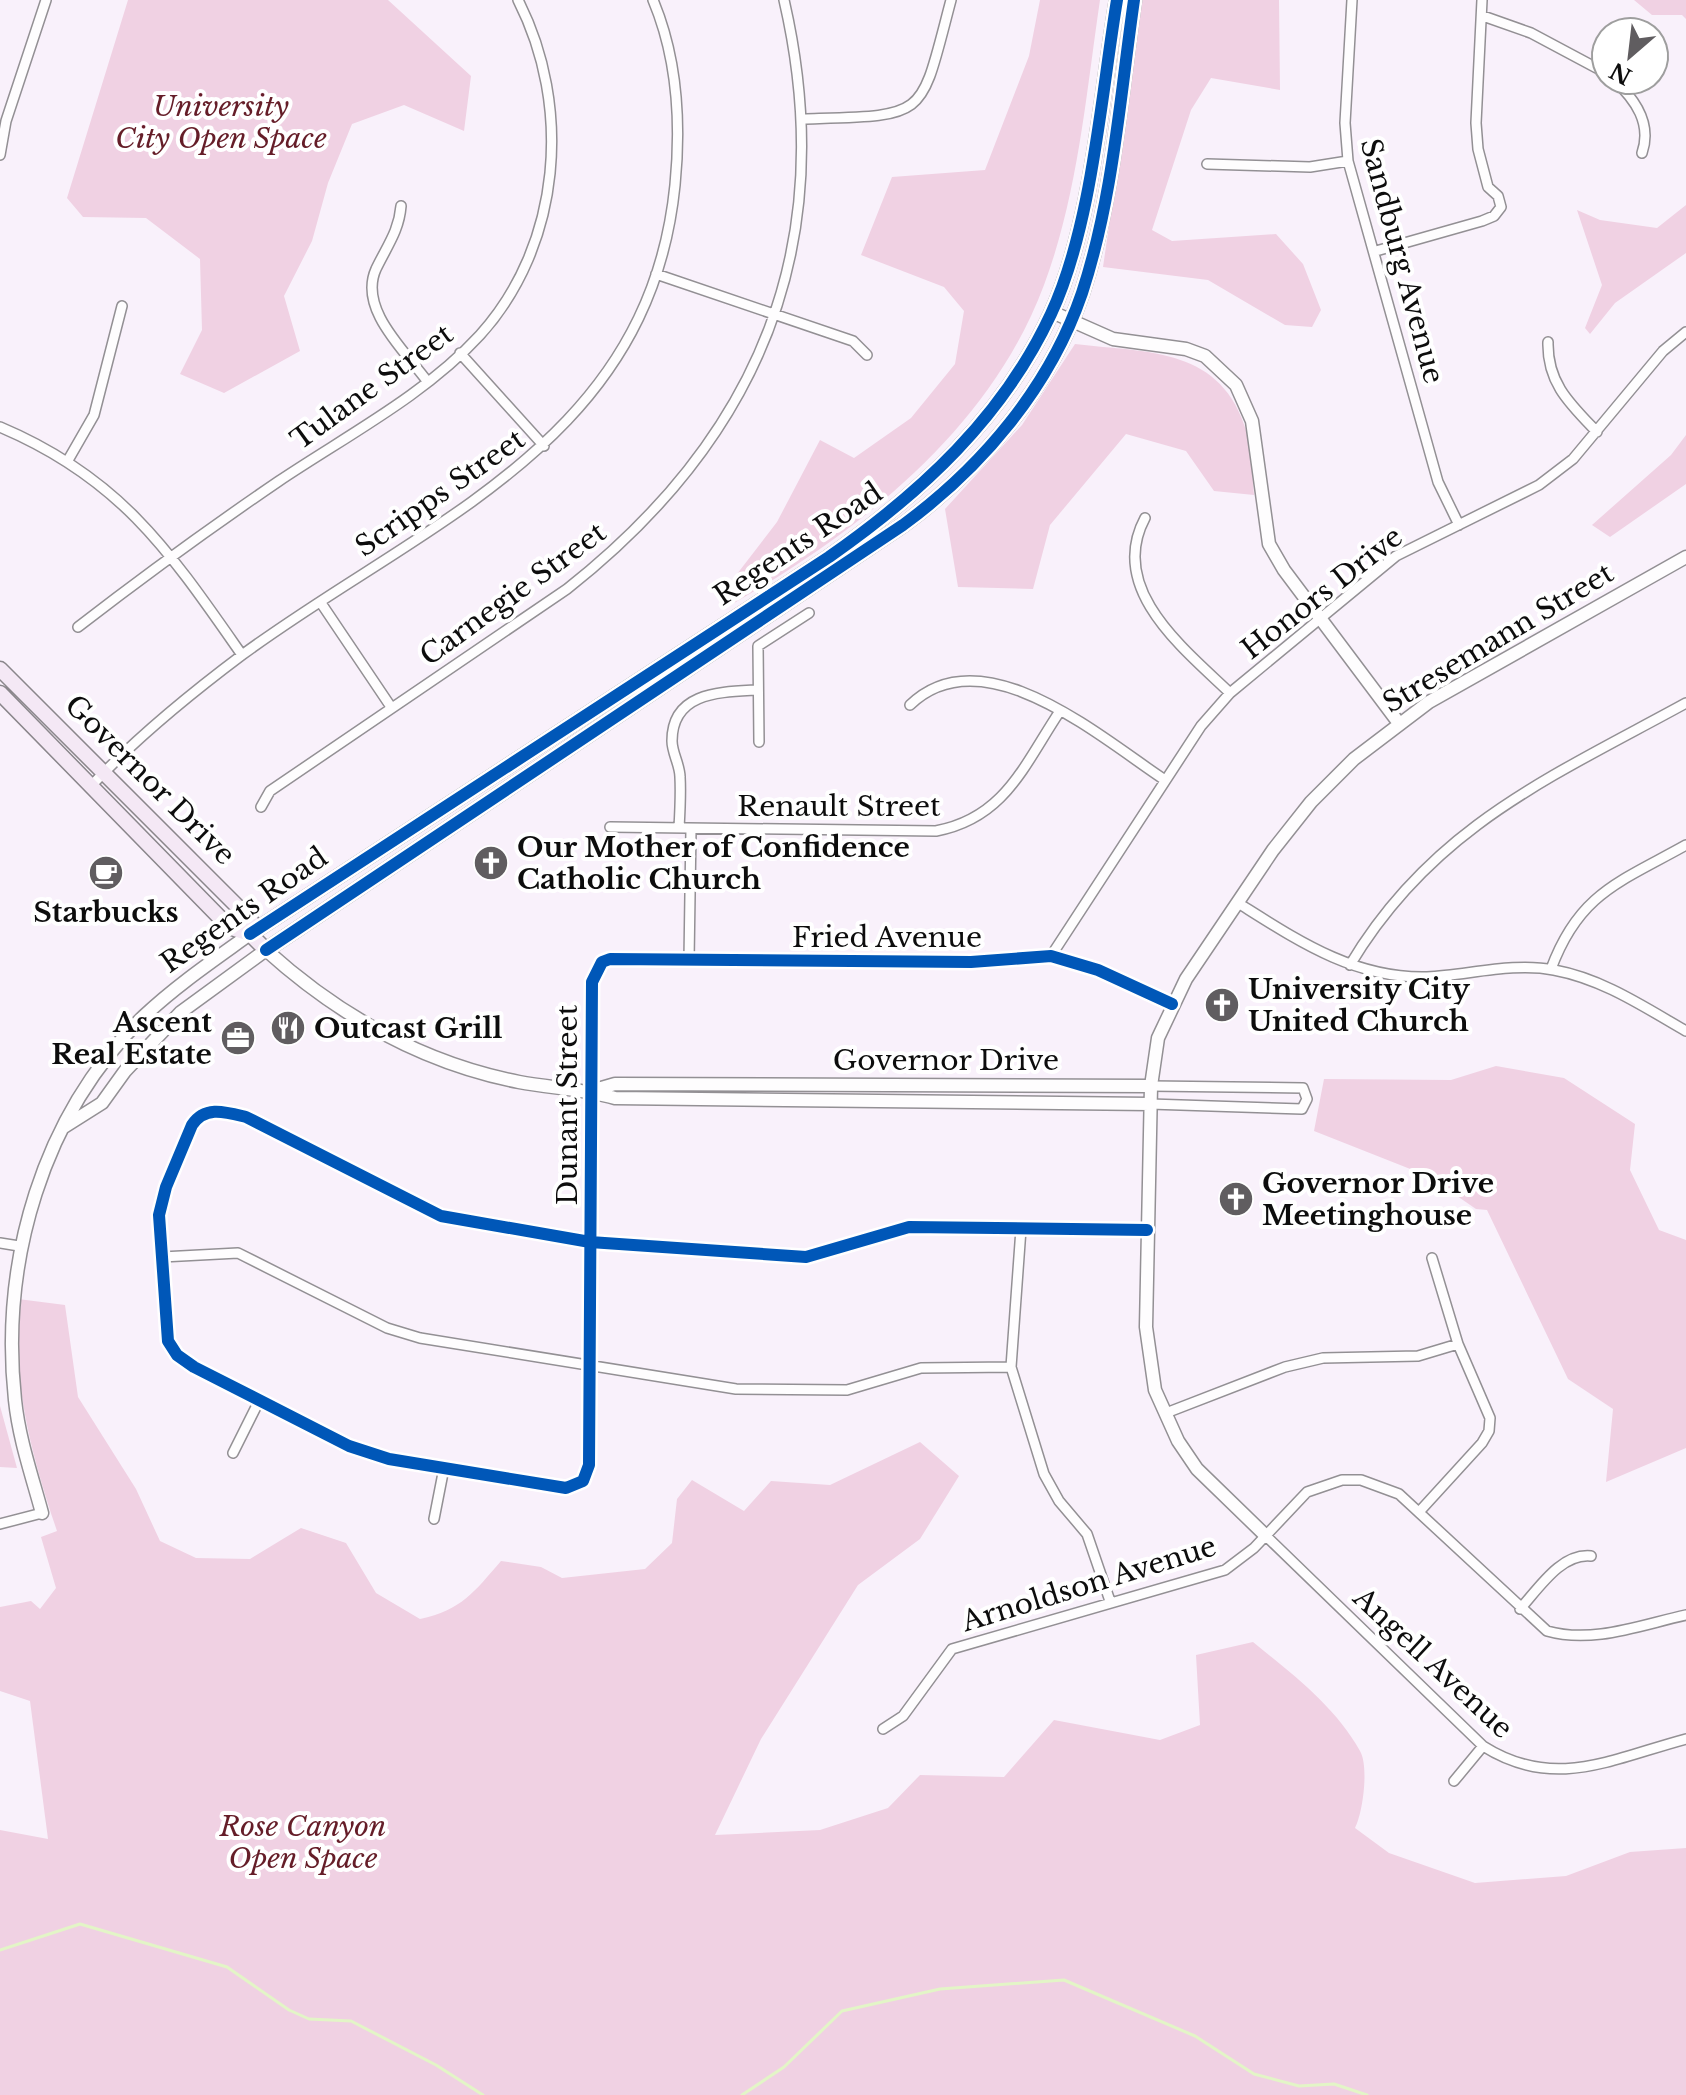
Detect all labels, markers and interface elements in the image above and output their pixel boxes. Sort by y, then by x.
north arrow [1590,16,1670,96]
text: N [1605,56,1636,90]
park label: University City Open Space [115,89,327,156]
street label: Sandburg Avenue [1352,135,1452,387]
street label: Tulane Street [284,316,460,458]
street label: Scripps Street [348,421,532,564]
street label: Regents Road [707,475,889,613]
street label: Carnegie Street [413,515,613,673]
street label: Honors Drive [1234,519,1410,667]
street label: Stresemann Street [1376,555,1620,721]
street label: Governor Drive [58,688,242,872]
street label: Renault Street [737,789,941,824]
place label: Our Mother of Confidence Catholic Church [517,830,910,897]
street label: Regents Road [154,839,334,980]
church icon: Our Mother of Confidence Catholic Church [472,844,510,882]
cafe icon: Starbucks [87,854,125,892]
place label: Starbucks [33,895,179,930]
street label: Fried Avenue [792,920,982,955]
place label: University City United Church [1248,972,1471,1039]
church icon: University City United Church [1203,986,1241,1024]
street label: Dunant Street [550,1004,585,1205]
place label: Ascent Real Estate [51,1005,212,1072]
restaurant icon: Outcast Grill [269,1009,307,1047]
place label: Outcast Grill [314,1011,503,1046]
office icon: Ascent Real Estate [219,1019,257,1057]
street label: Governor Drive [833,1043,1059,1078]
place label: Governor Drive Meetinghouse [1262,1166,1494,1233]
church icon: Governor Drive Meetinghouse [1217,1180,1255,1218]
street label: Arnoldson Avenue [956,1529,1221,1640]
street label: Angell Avenue [1345,1580,1520,1746]
park label: Rose Canyon Open Space [219,1809,386,1876]

